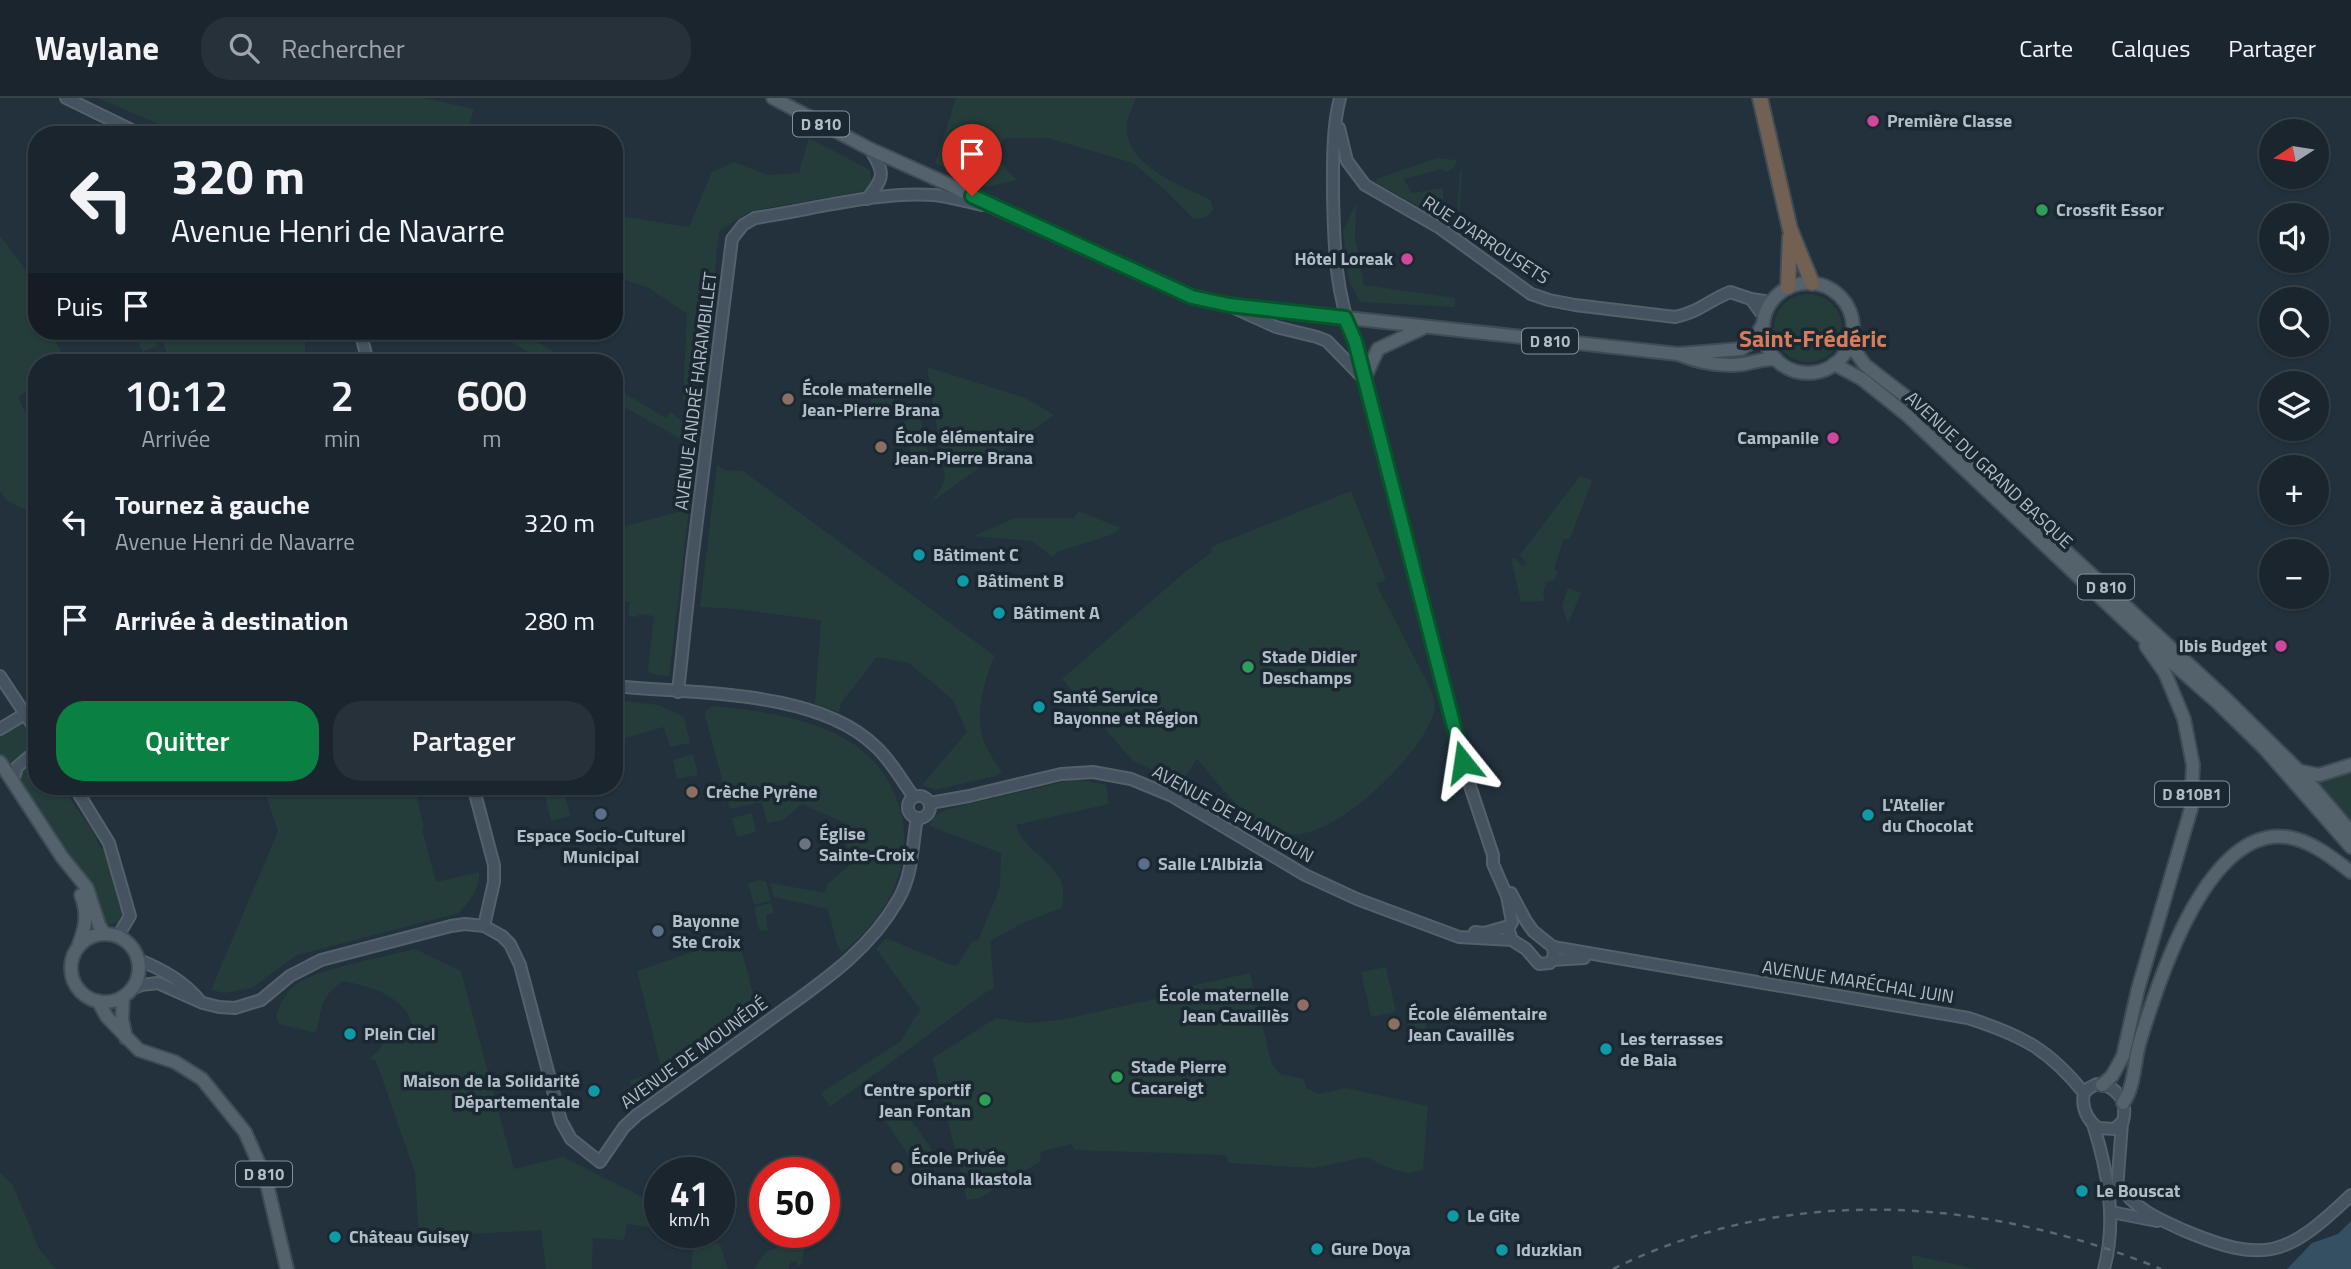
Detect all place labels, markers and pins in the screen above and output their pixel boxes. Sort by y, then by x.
place label: Première Classe [1887,107,2012,134]
marker: Première Classe [1865,113,1881,129]
pin [942,124,1002,196]
place label: Crossfit Essor [2056,196,2164,223]
marker: Crossfit Essor [2034,202,2050,218]
place label: Hôtel Loreak [1294,245,1394,272]
marker: Hôtel Loreak [1399,251,1415,267]
place label: École maternelle Jean-Pierre Brana [802,375,940,423]
marker: École maternelle Jean-Pierre Brana [780,391,796,407]
place label: École élémentaire Jean-Pierre Brana [895,423,1034,471]
place label: Campanile [1737,424,1819,451]
marker: Campanile [1825,430,1841,446]
marker: École élémentaire Jean-Pierre Brana [873,439,889,455]
place label: Bâtiment C [933,541,1019,568]
marker: Bâtiment C [911,547,927,563]
place label: Bâtiment B [977,567,1064,594]
marker: Bâtiment B [955,573,971,589]
place label: Bâtiment A [1013,599,1100,626]
marker: Bâtiment A [991,605,1007,621]
place label: Ibis Budget [2179,632,2267,659]
marker: Ibis Budget [2273,638,2289,654]
place label: Stade Didier Deschamps [1262,643,1357,691]
marker: Stade Didier Deschamps [1240,659,1256,675]
place label: Santé Service Bayonne et Région [1053,683,1198,731]
marker: Santé Service Bayonne et Région [1031,699,1047,715]
place label: Crèche Pyrène [706,778,817,805]
marker: Crèche Pyrène [684,784,700,800]
place label: L'Atelier du Chocolat [1882,791,1974,839]
marker: Espace Socio-Culturel Municipal [593,806,609,822]
marker: L'Atelier du Chocolat [1860,807,1876,823]
place label: Église Sainte-Croix [819,820,915,868]
place label: Espace Socio-Culturel Municipal [516,822,686,870]
marker: Église Sainte-Croix [797,836,813,852]
place label: Salle L'Albizia [1158,850,1263,877]
marker: Salle L'Albizia [1136,856,1152,872]
place label: Bayonne Ste Croix [672,907,741,955]
marker: Bayonne Ste Croix [650,923,666,939]
place label: École maternelle Jean Cavaillès [1159,981,1289,1029]
marker: École maternelle Jean Cavaillès [1295,997,1311,1013]
place label: École élémentaire Jean Cavaillès [1408,1000,1547,1048]
marker: École élémentaire Jean Cavaillès [1386,1016,1402,1032]
place label: Plein Ciel [364,1020,436,1047]
place label: Les terrasses de Baia [1620,1025,1723,1073]
marker: Plein Ciel [342,1026,358,1042]
marker: Les terrasses de Baia [1598,1041,1614,1057]
place label: Stade Pierre Cacareigt [1131,1053,1226,1101]
place label: Maison de la Solidarité Départementale [403,1067,580,1115]
marker: Stade Pierre Cacareigt [1109,1069,1125,1085]
place label: Centre sportif Jean Fontan [864,1076,972,1124]
marker: Maison de la Solidarité Départementale [586,1083,602,1099]
marker: Centre sportif Jean Fontan [977,1092,993,1108]
place label: École Privée Oihana Ikastola [911,1144,1032,1192]
marker: École Privée Oihana Ikastola [889,1160,905,1176]
place label: Le Bouscat [2096,1177,2181,1204]
marker: Le Bouscat [2074,1183,2090,1199]
place label: Le Gite [1467,1202,1520,1229]
marker: Le Gite [1445,1208,1461,1224]
place label: Château Guisey [349,1223,469,1250]
marker: Château Guisey [327,1229,343,1245]
place label: Gure Doya [1331,1235,1411,1262]
place label: Iduzkian [1516,1236,1582,1263]
marker: Gure Doya [1309,1241,1325,1257]
marker: Iduzkian [1494,1242,1510,1258]

